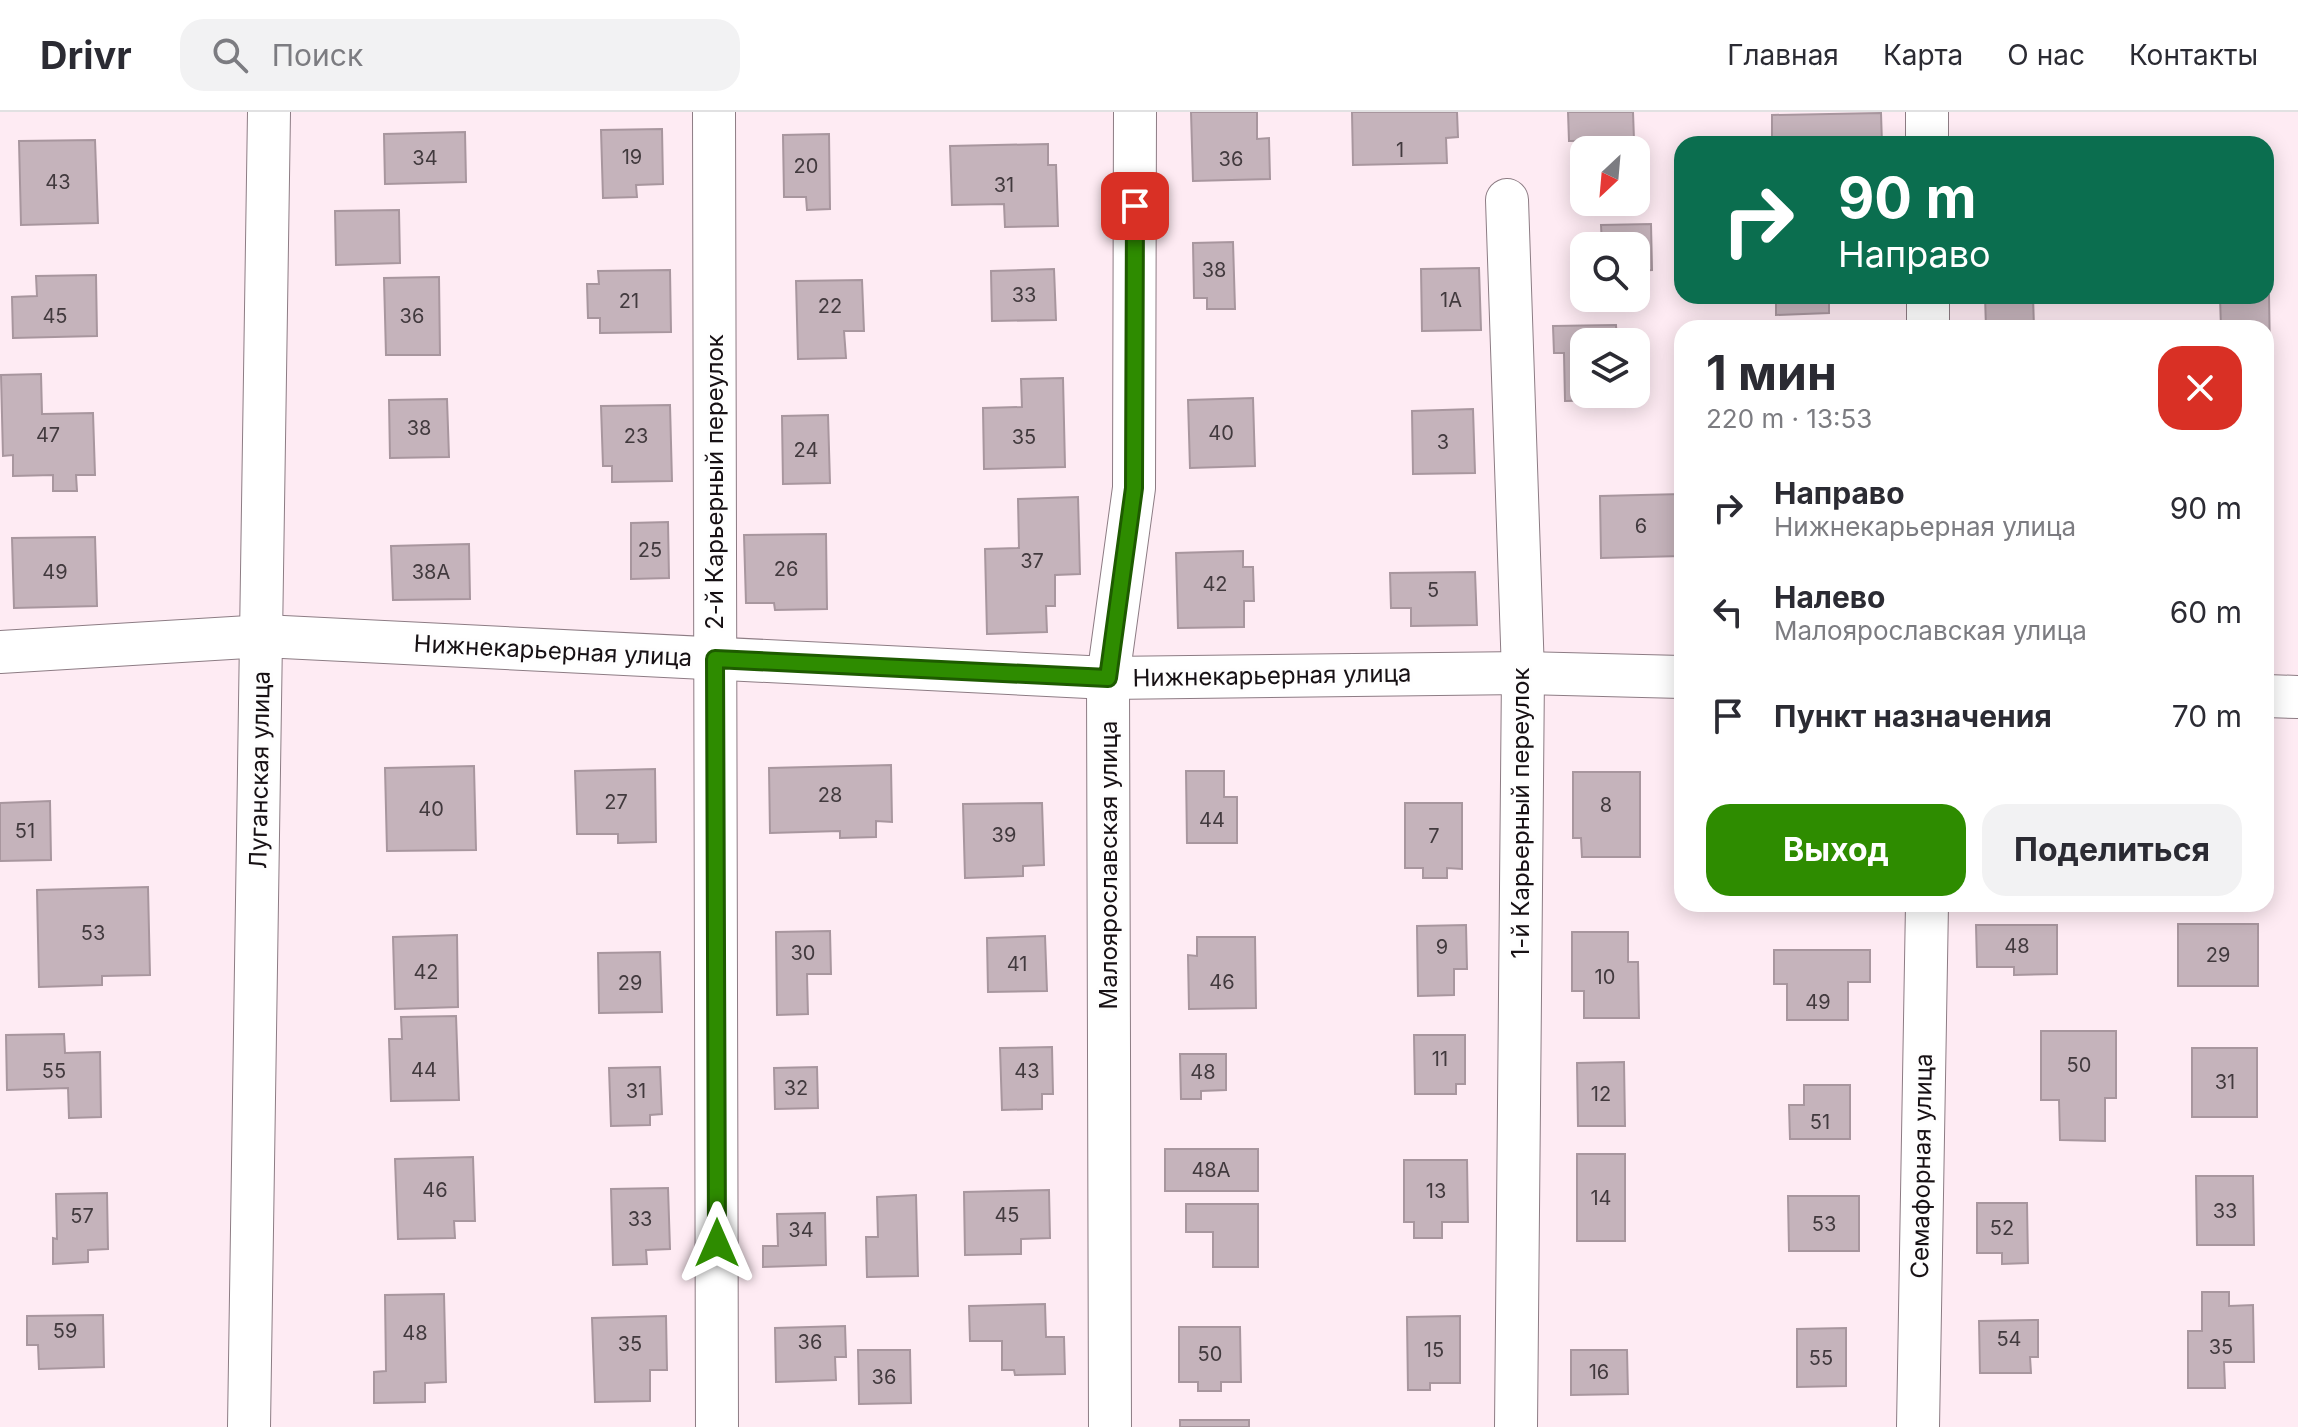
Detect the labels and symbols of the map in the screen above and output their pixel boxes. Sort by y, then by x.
north arrow [1570,136,1650,216]
house number: 1 [1396,138,1404,162]
house number: 19 [622,145,642,169]
house number: 34 [412,146,438,170]
house number: 36 [1219,147,1243,171]
house number: 20 [794,154,818,178]
house number: 43 [45,170,71,194]
pin [1101,172,1169,240]
house number: 31 [994,173,1014,197]
house number: 38 [1202,258,1226,282]
house number: 33 [1012,283,1036,307]
house number: 1А [1440,288,1462,312]
house number: 21 [619,289,639,313]
house number: 22 [818,294,842,318]
house number: 45 [42,304,68,328]
house number: 36 [400,304,424,328]
street label: 2-й Карьерный переулок [700,334,729,630]
house number: 38 [407,416,431,440]
house number: 40 [1208,421,1234,445]
house number: 47 [36,423,60,447]
house number: 23 [624,424,648,448]
house number: 35 [1012,425,1036,449]
house number: 3 [1437,430,1449,454]
house number: 24 [794,438,818,462]
house number: 6 [1635,514,1647,538]
house number: 25 [638,538,662,562]
house number: 37 [1020,549,1044,573]
house number: 26 [774,557,798,581]
house number: 49 [42,560,68,584]
house number: 38А [412,560,450,584]
house number: 42 [1202,572,1228,596]
house number: 5 [1427,578,1439,602]
street label: Нижнекарьерная улица [413,629,693,672]
street label: Нижнекарьерная улица [1132,659,1412,692]
street label: 1-й Карьерный переулок [1506,668,1535,958]
street label: Луганская улица [243,671,276,869]
street label: Малоярославская улица [1094,721,1123,1009]
house number: 28 [818,783,842,807]
house number: 27 [604,790,628,814]
house number: 8 [1600,793,1612,817]
house number: 40 [418,797,444,821]
house number: 44 [1199,808,1225,832]
house number: 51 [15,819,35,843]
house number: 39 [992,823,1016,847]
house number: 7 [1428,824,1440,848]
house number: 53 [81,921,105,945]
house number: 48 [2004,934,2030,958]
house number: 9 [1436,935,1448,959]
house number: 30 [791,941,815,965]
house number: 29 [2206,943,2230,967]
house number: 41 [1007,952,1027,976]
house number: 42 [413,960,439,984]
house number: 10 [1595,965,1615,989]
house number: 46 [1209,970,1235,994]
house number: 29 [618,971,642,995]
house number: 49 [1805,990,1831,1014]
house number: 11 [1432,1047,1448,1071]
street label: Семафорная улица [1905,1053,1938,1279]
house number: 50 [2067,1053,2091,1077]
house number: 44 [411,1058,437,1082]
house number: 55 [42,1059,66,1083]
house number: 43 [1014,1059,1040,1083]
house number: 48 [1190,1060,1216,1084]
house number: 31 [2215,1070,2235,1094]
house number: 32 [784,1076,808,1100]
house number: 31 [626,1079,646,1103]
house number: 12 [1591,1082,1611,1106]
house number: 51 [1810,1110,1830,1134]
house number: 48А [1191,1158,1231,1182]
house number: 46 [422,1178,448,1202]
house number: 13 [1426,1179,1446,1203]
house number: 14 [1590,1186,1612,1210]
house number: 33 [2213,1199,2237,1223]
position arrow [675,1201,759,1285]
house number: 45 [994,1203,1020,1227]
house number: 57 [70,1204,94,1228]
house number: 33 [628,1207,652,1231]
house number: 53 [1812,1212,1836,1236]
house number: 52 [1990,1216,2014,1240]
house number: 34 [788,1218,814,1242]
house number: 59 [53,1319,77,1343]
house number: 48 [402,1321,428,1345]
house number: 54 [1996,1327,2022,1351]
house number: 36 [798,1330,822,1354]
house number: 35 [618,1332,642,1356]
house number: 35 [2209,1335,2233,1359]
house number: 15 [1424,1338,1444,1362]
house number: 50 [1198,1342,1222,1366]
house number: 55 [1809,1346,1833,1370]
house number: 16 [1589,1360,1609,1384]
house number: 36 [872,1365,896,1389]

